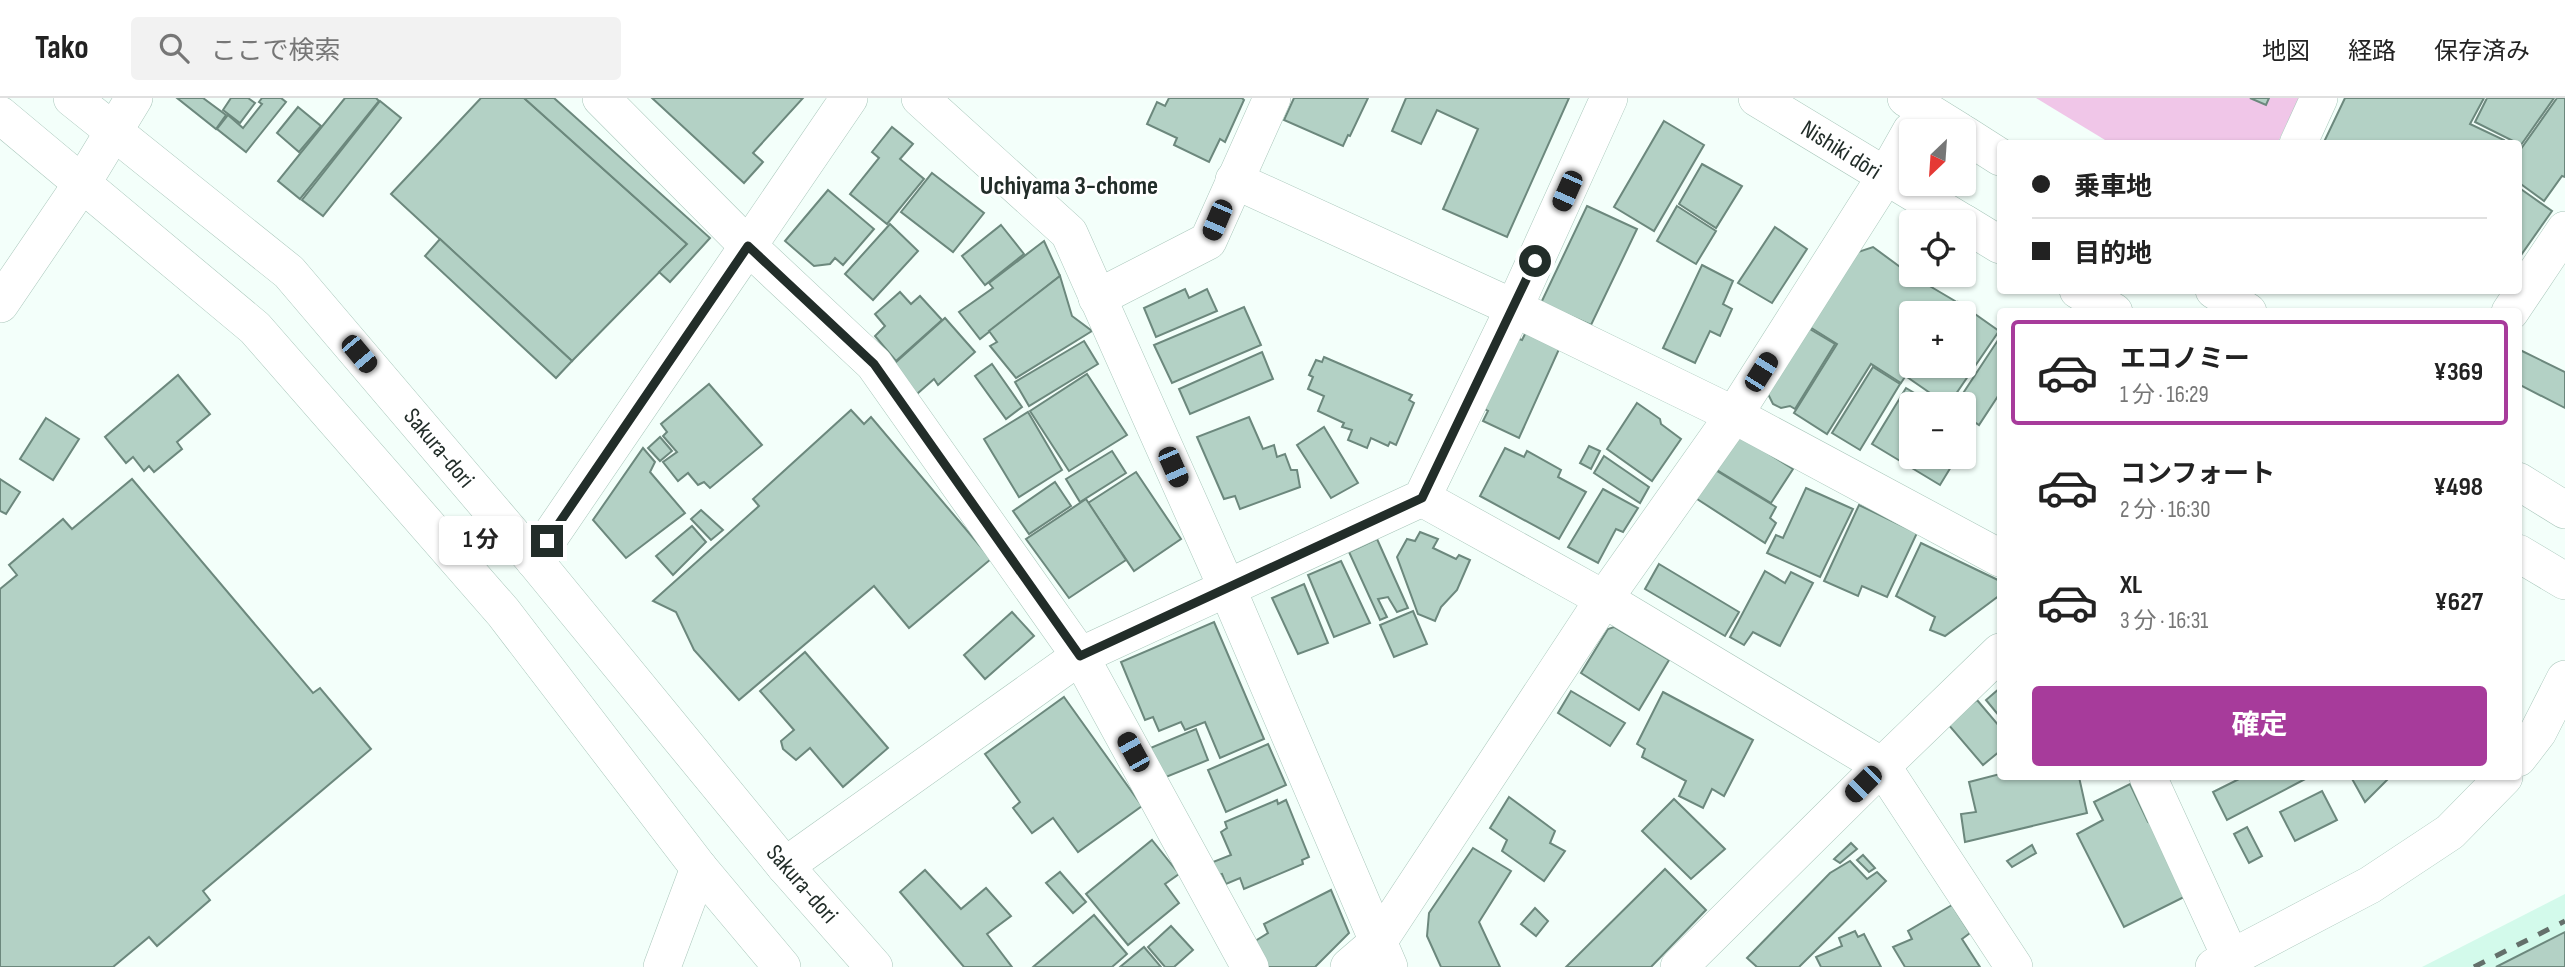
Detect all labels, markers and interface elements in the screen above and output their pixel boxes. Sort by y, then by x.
search box [131,17,621,80]
text: Tako [35,28,89,68]
icon: search [155,29,193,67]
text: ここで検索 [211,36,341,67]
text: 地図 [2262,37,2310,66]
text: 経路 [2348,37,2396,66]
text: 保存済み [2434,37,2530,66]
street label: Nishiki dōri [1796,114,1886,186]
north arrow [1899,119,1976,196]
map controls [1899,119,1976,469]
car [1549,168,1586,214]
district label: Uchiyama 3-chome [980,171,1158,202]
text: 乗車地 [2074,172,2152,203]
car [1200,197,1235,243]
button: locate [1899,210,1976,287]
text: 目的地 [2074,239,2152,270]
route start [1519,245,1551,277]
button: + [1899,301,1976,378]
car [338,331,381,377]
icon: car [2036,341,2099,404]
text: エコノミー [2120,344,2250,375]
car [1741,349,1782,395]
text: ¥369 [2434,357,2483,388]
text: 1 分 · 16:29 [2120,381,2209,409]
button: − [1899,392,1976,469]
street label: Sakura-dori [397,402,481,494]
car [1155,444,1192,490]
icon: car [2036,456,2099,519]
text: コンフォート [2120,459,2275,490]
text: ¥498 [2433,472,2483,503]
text: 2 分 · 16:30 [2120,496,2210,524]
callout: 1 分 [438,516,522,565]
route end [531,525,563,557]
text: 1 分 [463,526,499,554]
text: XL [2120,570,2142,601]
icon: car [2036,571,2099,634]
text: ¥627 [2435,587,2483,618]
text: 3 分 · 16:31 [2120,607,2208,635]
button: 確定 [2032,686,2487,766]
car [1114,729,1153,775]
car [1841,762,1886,806]
street label: Sakura-dori [760,839,844,929]

